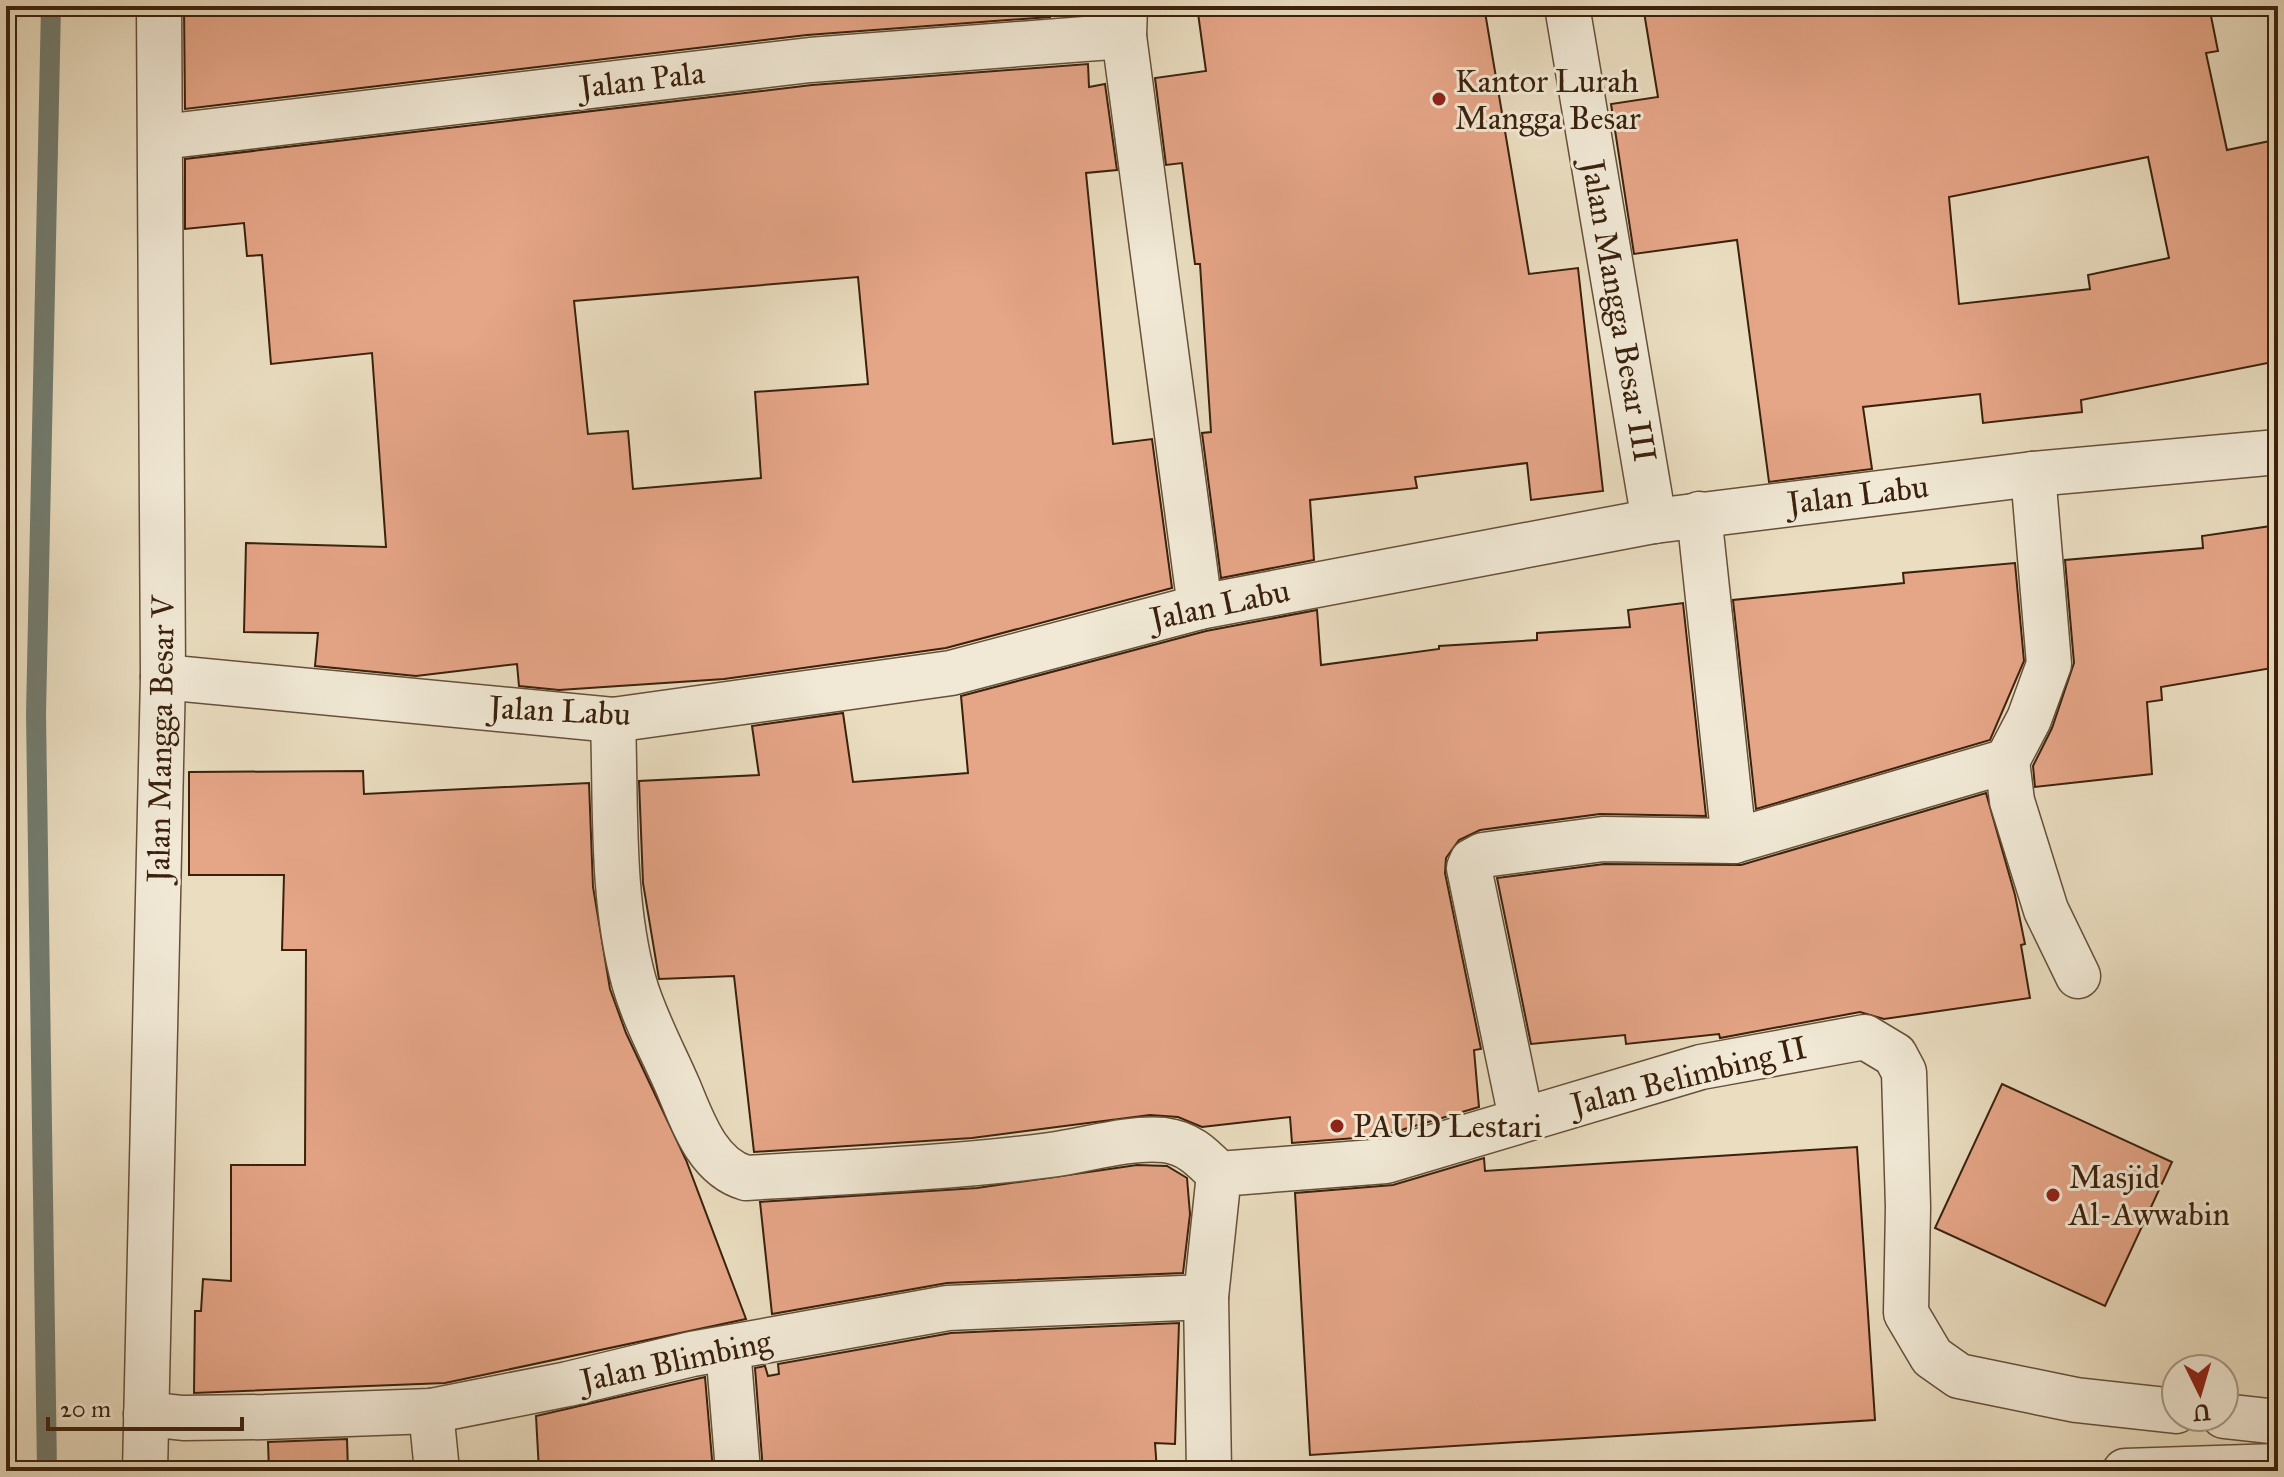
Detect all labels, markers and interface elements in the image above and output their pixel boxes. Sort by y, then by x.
street label: Jalan Pala [574,53,707,107]
place label: Kantor Lurah Mangga Besar [1455,62,1641,138]
marker: Kantor Lurah Mangga Besar [1430,90,1448,108]
street label: Jalan Mangga Besar III [1573,154,1665,465]
street label: Jalan Labu [1782,467,1931,523]
street label: Jalan Labu [1144,571,1293,639]
street label: Jalan Mangga Besar V [139,593,183,886]
street label: Jalan Labu [485,688,632,734]
street label: Jalan Belimbing II [1564,1028,1811,1125]
place label: PAUD Lestari [1353,1107,1543,1146]
marker: PAUD Lestari [1328,1117,1346,1135]
place label: Masjid Al-Awwabin [2067,1158,2230,1234]
marker: Masjid Al-Awwabin [2044,1186,2062,1204]
street label: Jalan Blimbing [574,1322,776,1401]
north arrow [2160,1353,2240,1433]
scale bar [48,1381,242,1431]
text: 20 m [60,1394,111,1424]
text: U [2191,1398,2212,1427]

